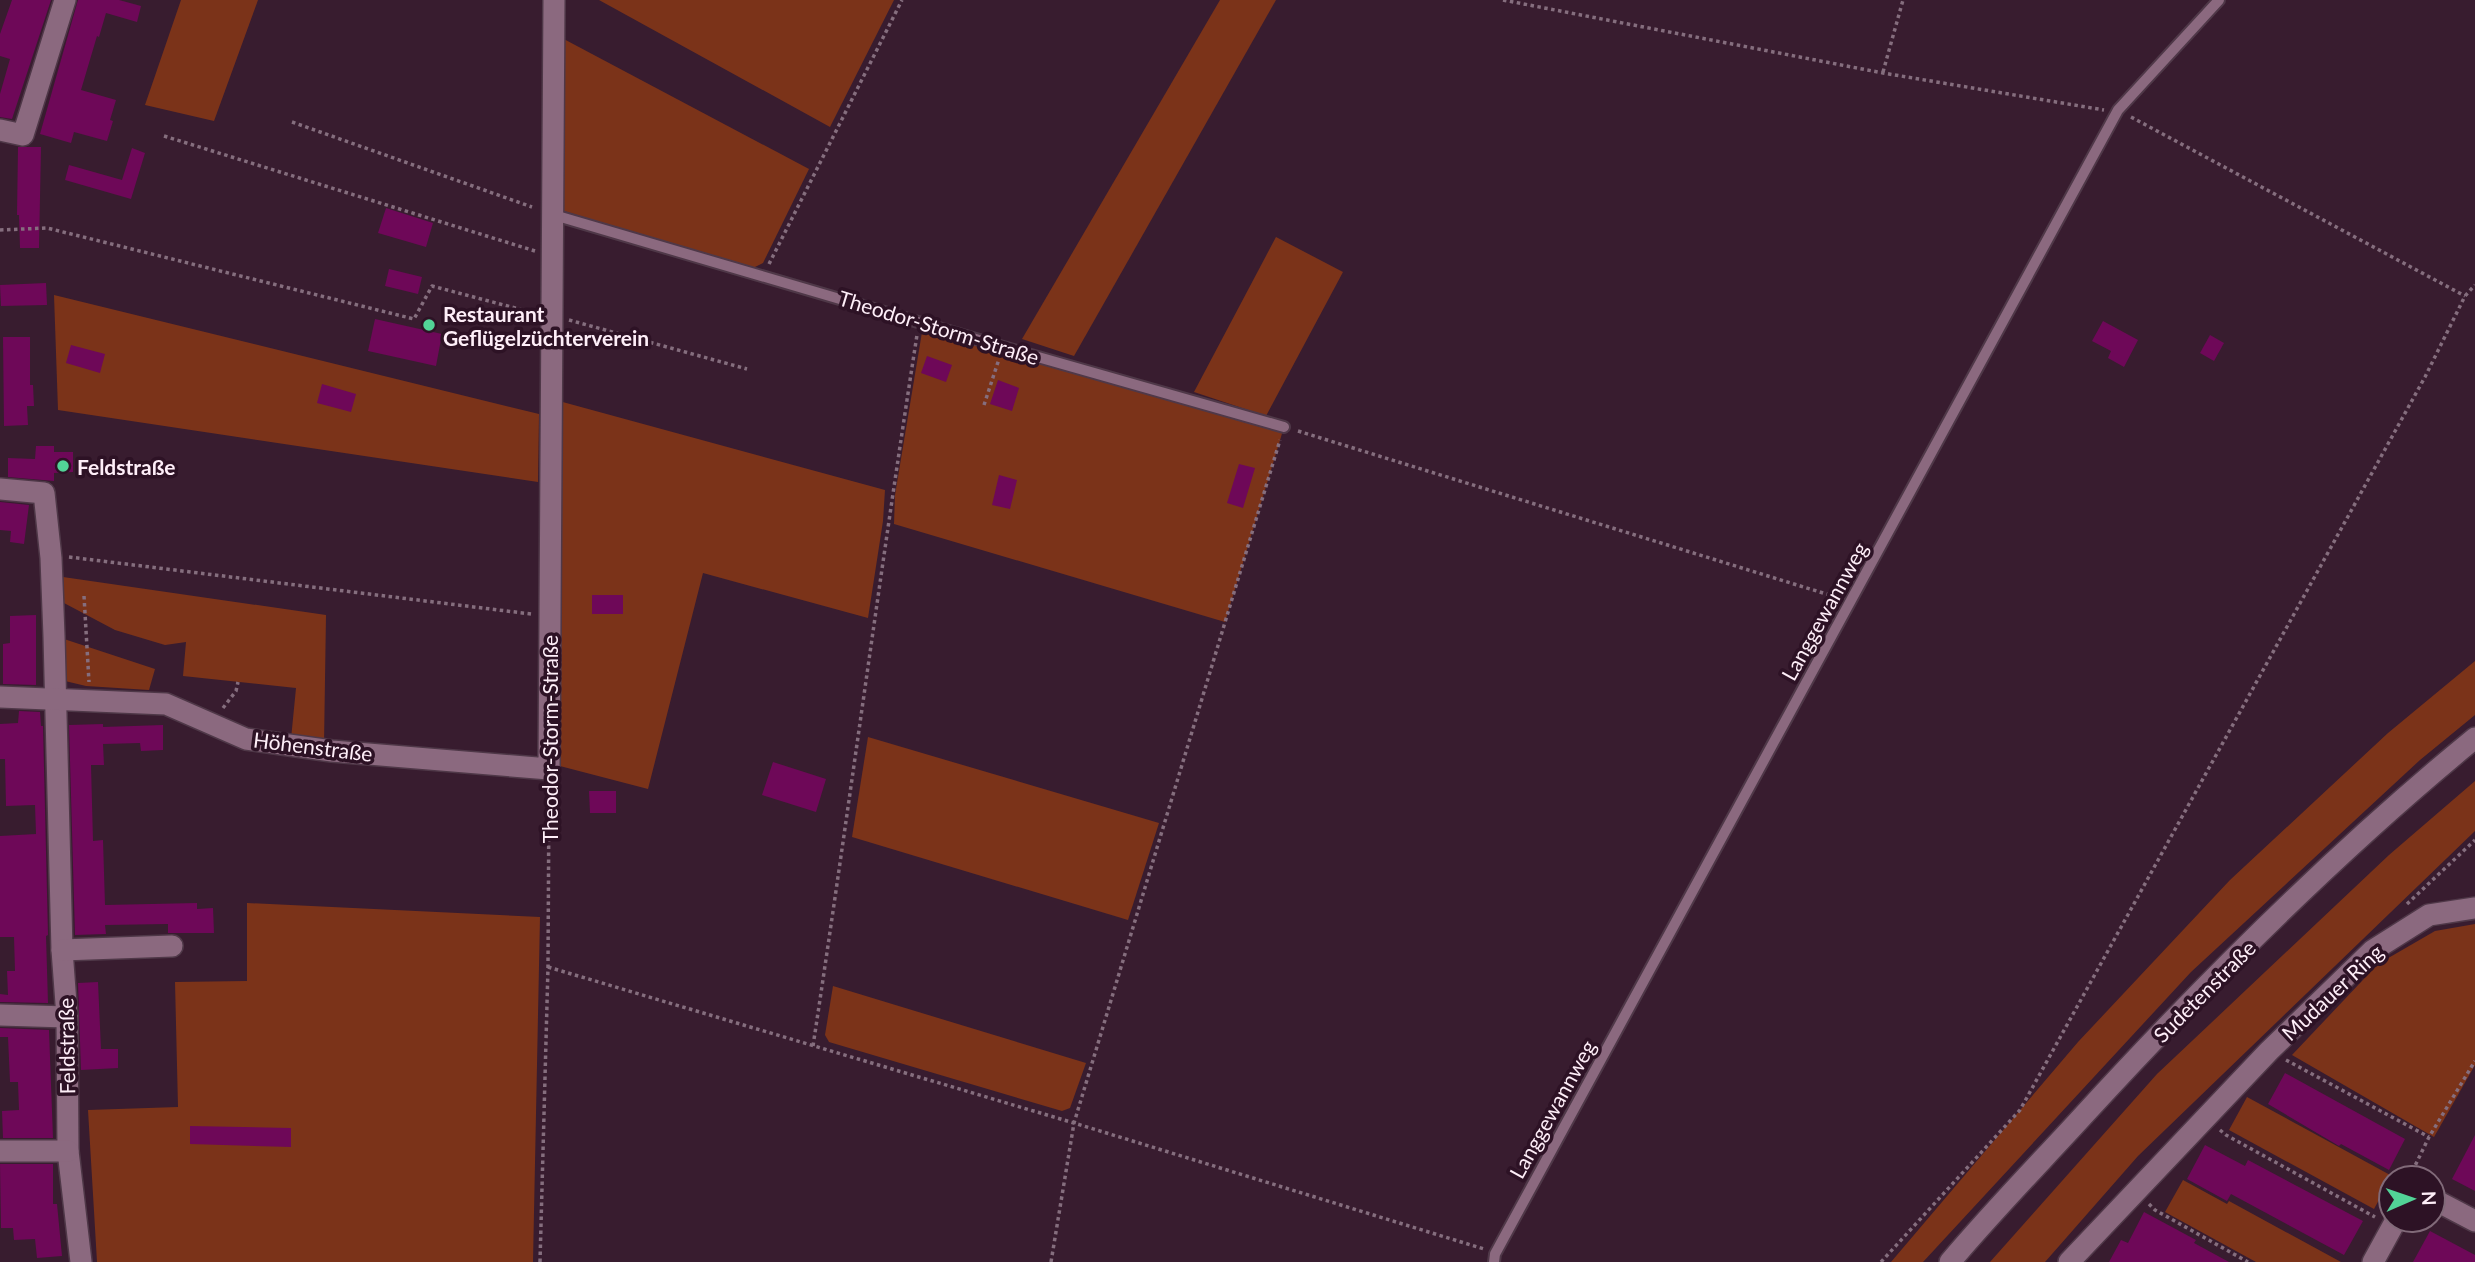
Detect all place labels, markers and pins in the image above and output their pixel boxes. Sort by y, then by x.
place label: Restaurant Geflügelzüchterverein [443,301,649,350]
marker: Restaurant Geflügelzüchterverein [421,317,437,333]
place label: Feldstraße [77,454,176,479]
marker: Feldstraße [55,458,71,474]

